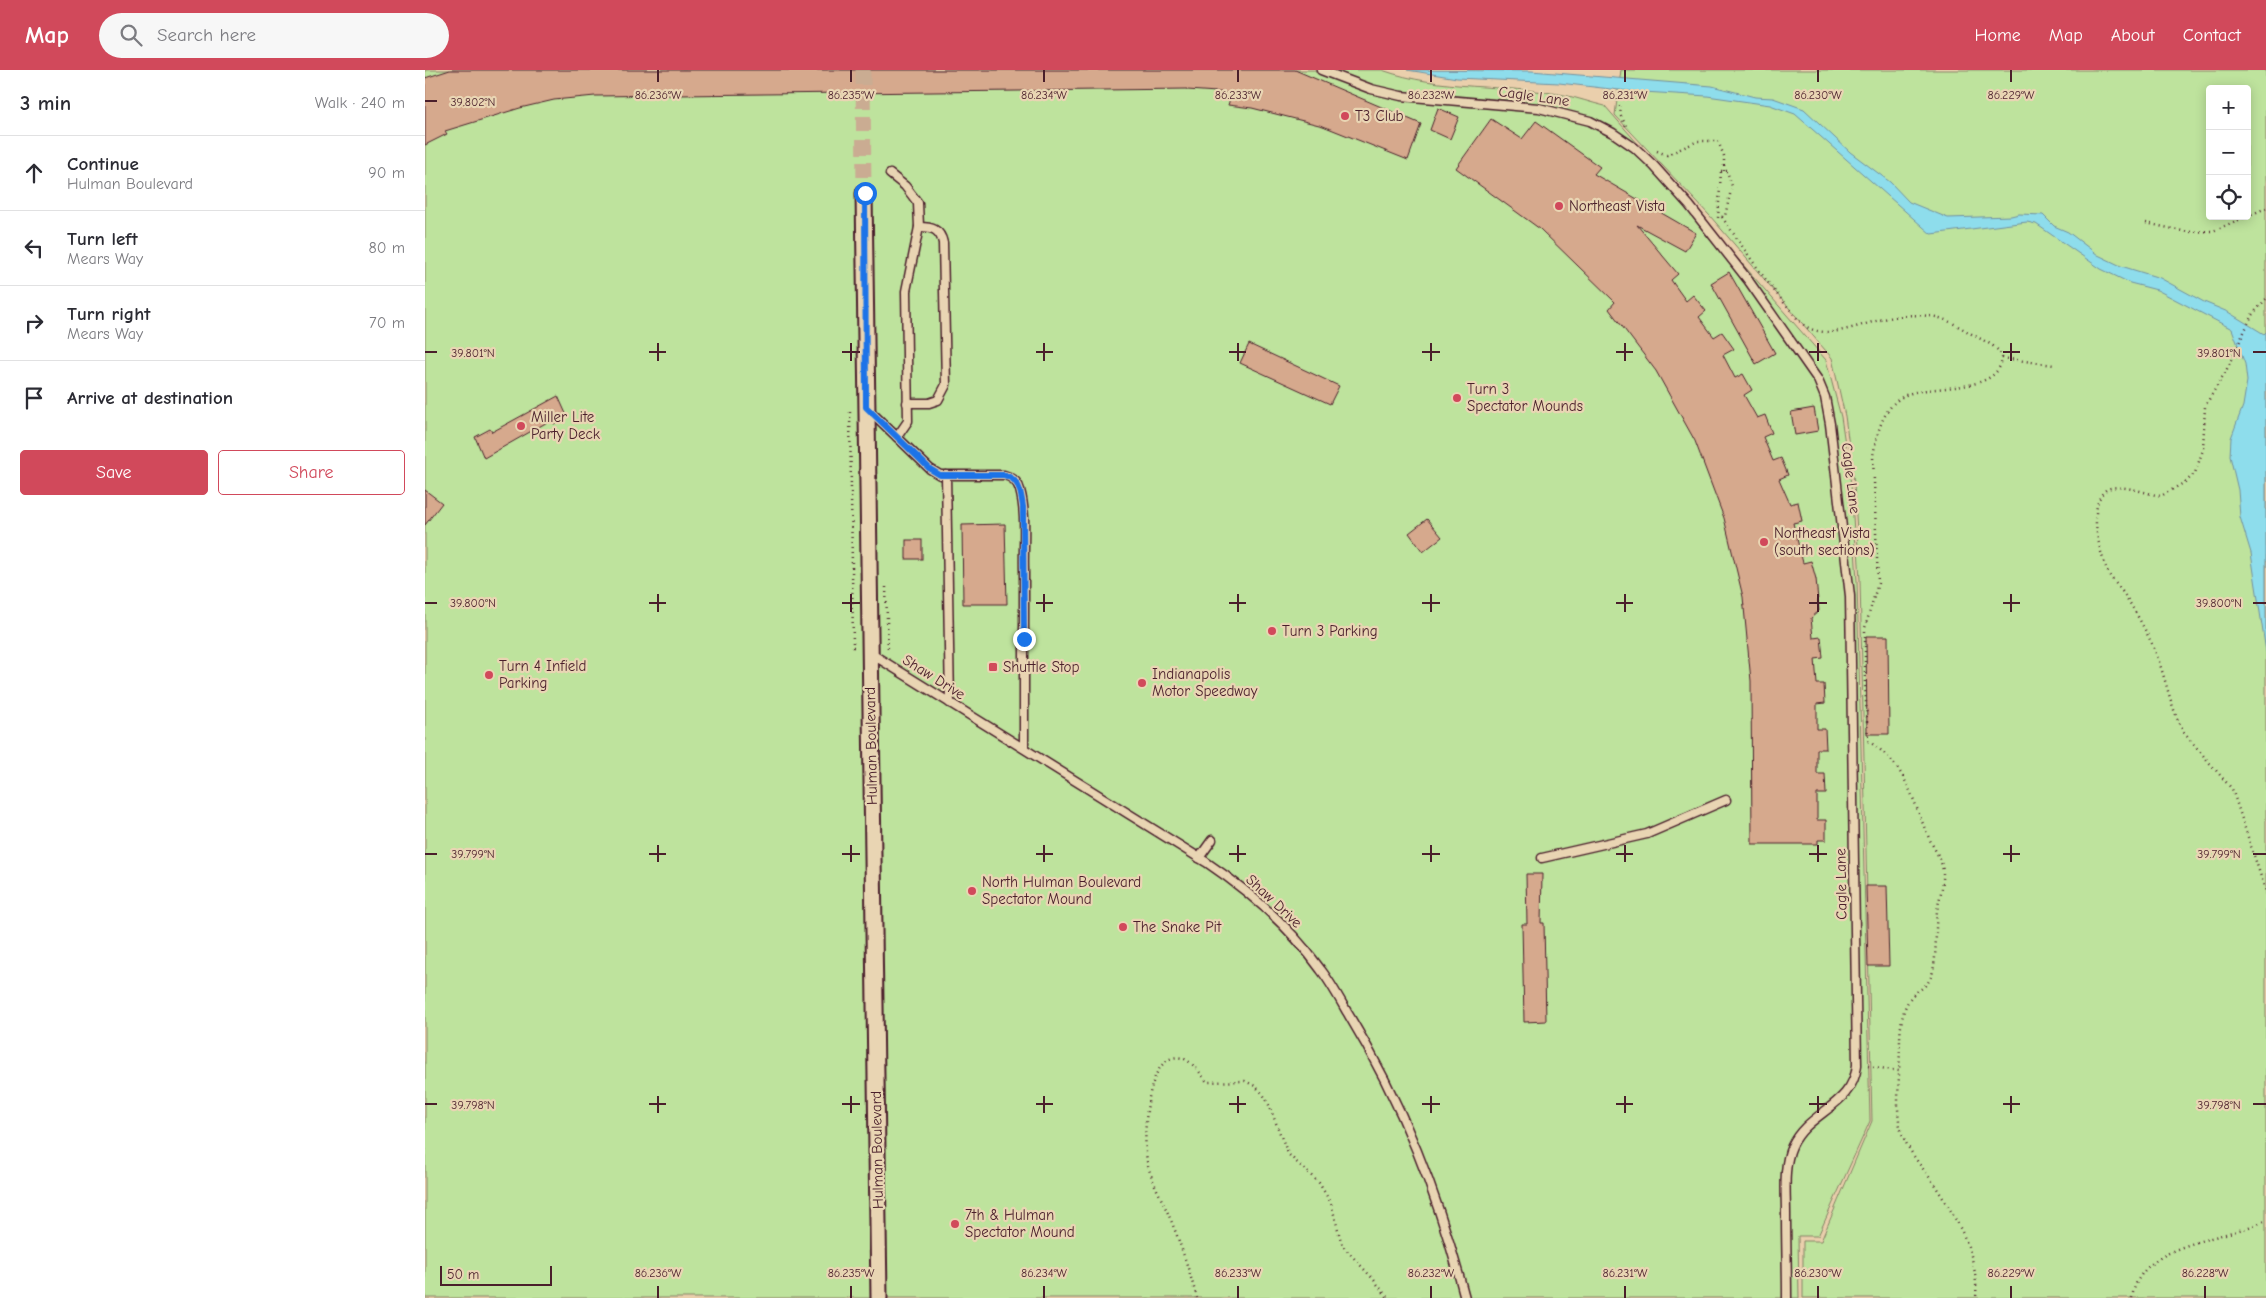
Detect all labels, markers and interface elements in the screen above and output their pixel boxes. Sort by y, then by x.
search box [99,13,449,58]
text: Map [25,21,69,49]
icon: search [117,21,145,49]
text: Search here [157,24,256,46]
text: Home [1974,25,2021,46]
text: Map [2049,25,2083,46]
text: About [2111,25,2155,46]
text: Contact [2183,25,2241,46]
street label: Cagle Lane [1497,82,1571,110]
map controls [2206,85,2251,220]
button: + [2206,85,2251,130]
text: 86.236°W [635,88,682,102]
text: 86.235°W [828,88,875,102]
text: 86.234°W [1021,88,1068,102]
text: 86.233°W [1215,88,1262,102]
text: 86.232°W [1408,88,1455,102]
text: 86.231°W [1603,88,1648,102]
text: 86.230°W [1794,88,1842,102]
text: 86.229°W [1988,88,2035,102]
text: 3 min [20,91,71,115]
text: Walk · 240 m [315,94,405,112]
text: 39.802°N [451,95,495,109]
place label: T3 Club [1355,107,1404,125]
marker: T3 Club [1339,110,1351,122]
button: − [2206,130,2251,175]
text: Continue [67,153,139,175]
icon: ahead [20,159,48,187]
text: 90 m [368,164,405,182]
text: Hulman Boulevard [67,175,193,193]
button: locate [2206,175,2251,220]
route start [854,182,877,205]
place label: Northeast Vista [1569,197,1665,215]
marker: Northeast Vista [1553,200,1565,212]
text: Turn left [67,228,138,250]
icon: left [20,234,48,262]
text: 80 m [368,239,405,257]
text: Mears Way [67,250,143,268]
text: Turn right [67,303,151,325]
icon: right [20,309,48,337]
text: 70 m [369,314,405,332]
text: Mears Way [67,325,143,343]
text: 39.801°N [451,346,495,360]
text: 39.801°N [2197,346,2241,360]
place label: Turn 3 Spectator Mounds [1467,380,1583,415]
icon: arrive [20,384,48,412]
text: Arrive at destination [67,387,233,409]
marker: Turn 3 Spectator Mounds [1451,392,1463,404]
place label: Miller Lite Party Deck [531,408,601,443]
marker: Miller Lite Party Deck [515,420,527,432]
street label: Cagle Lane [1838,441,1864,515]
button: Save [20,450,208,495]
button: Share [218,450,405,495]
place label: Northeast Vista (south sections) [1774,524,1875,559]
marker: Northeast Vista (south sections) [1758,536,1770,548]
text: 39.800°N [450,596,496,610]
text: 39.800°N [2196,596,2242,610]
place label: Turn 3 Parking [1282,622,1378,640]
marker: Turn 3 Parking [1266,625,1278,637]
route end [1013,628,1036,651]
street label: Shaw Drive [899,651,969,704]
place label: Turn 4 Infield Parking [499,657,587,692]
place label: Shuttle Stop [1003,658,1079,676]
marker: Shuttle Stop [987,661,999,673]
place label: Indianapolis Motor Speedway [1152,665,1258,700]
marker: Turn 4 Infield Parking [483,669,495,681]
marker: Indianapolis Motor Speedway [1136,677,1148,689]
street label: Hulman Boulevard [861,687,881,805]
text: 39.799°N [451,847,495,861]
text: 39.799°N [2197,847,2241,861]
street label: Cagle Lane [1831,848,1851,920]
street label: Shaw Drive [1242,870,1306,932]
place label: North Hulman Boulevard Spectator Mound [982,873,1141,908]
marker: North Hulman Boulevard Spectator Mound [966,885,978,897]
place label: The Snake Pit [1133,918,1222,936]
marker: The Snake Pit [1117,921,1129,933]
street label: Hulman Boulevard [867,1091,887,1209]
text: 39.798°N [451,1098,495,1112]
text: 39.798°N [2197,1098,2241,1112]
place label: 7th & Hulman Spectator Mound [965,1206,1075,1241]
marker: 7th & Hulman Spectator Mound [949,1218,961,1230]
scale bar [440,1263,553,1286]
text: 50 m [447,1266,479,1283]
text: 86.236°W [635,1266,682,1280]
text: 86.235°W [828,1266,875,1280]
text: 86.234°W [1021,1266,1068,1280]
text: 86.233°W [1215,1266,1262,1280]
text: 86.232°W [1408,1266,1455,1280]
text: 86.231°W [1603,1266,1648,1280]
text: 86.230°W [1794,1266,1842,1280]
text: 86.229°W [1988,1266,2035,1280]
text: 86.228°W [2182,1266,2229,1280]

